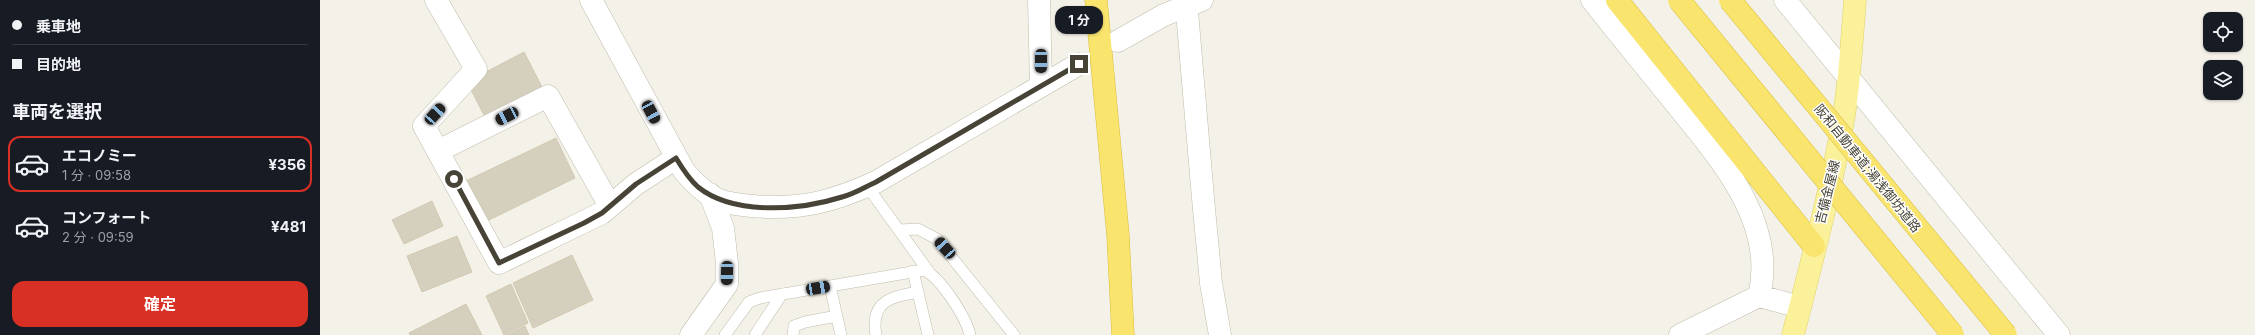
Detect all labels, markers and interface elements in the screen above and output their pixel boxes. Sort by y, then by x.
callout: 1 分 [1055,6,1103,34]
text: 1 分 [1068,12,1090,28]
map controls [2203,12,2243,100]
button: locate [2203,12,2243,52]
text: 乗車地 [36,17,81,36]
car [1035,49,1047,73]
text: 目的地 [36,55,81,74]
route end [1070,55,1088,73]
button: layers [2203,60,2243,100]
car [640,99,662,125]
text: 車両を選択 [12,101,102,122]
car [423,101,447,127]
street label: 阪和自動車道;湯浅御坊道路 [1811,101,1925,235]
car [494,105,520,127]
icon: car [14,146,50,182]
text: エコノミー [62,146,137,165]
text: ¥356 [268,155,306,174]
street label: 吉備金屋線 [1811,159,1843,225]
text: 1 分 · 09:58 [62,167,131,183]
route start [445,170,463,188]
icon: car [14,208,50,244]
text: コンフォート [62,208,152,227]
text: ¥481 [271,217,306,236]
text: 2 分 · 09:59 [62,229,134,245]
car [933,235,957,261]
car [721,261,733,285]
car [805,280,831,296]
button: 確定 [12,281,308,327]

